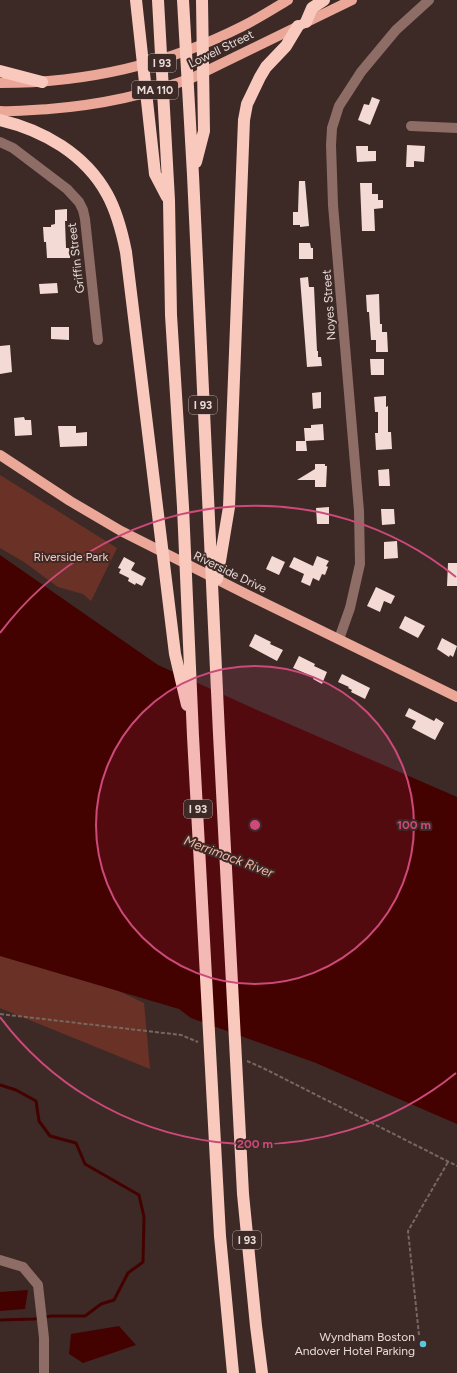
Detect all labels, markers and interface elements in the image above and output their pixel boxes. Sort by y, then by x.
street label: Lowell Street [186,27,256,71]
road number: I 93 [148,54,176,72]
road number: MA 110 [132,81,178,99]
street label: Griffin Street [65,222,87,294]
street label: Noyes Street [320,269,338,341]
road number: I 93 [189,396,217,414]
street label: Riverside Drive [191,548,269,596]
park label: Riverside Park [34,550,109,564]
road number: I 93 [184,800,212,818]
centre of rings [248,818,262,832]
text: 100 m [397,818,431,832]
water label: Merrimack River [182,833,276,881]
text: 200 m [237,1137,273,1151]
road number: I 93 [233,1231,261,1249]
place label: Wyndham Boston Andover Hotel Parking [295,1330,415,1358]
marker: Wyndham Boston Andover Hotel Parking [418,1339,428,1349]

